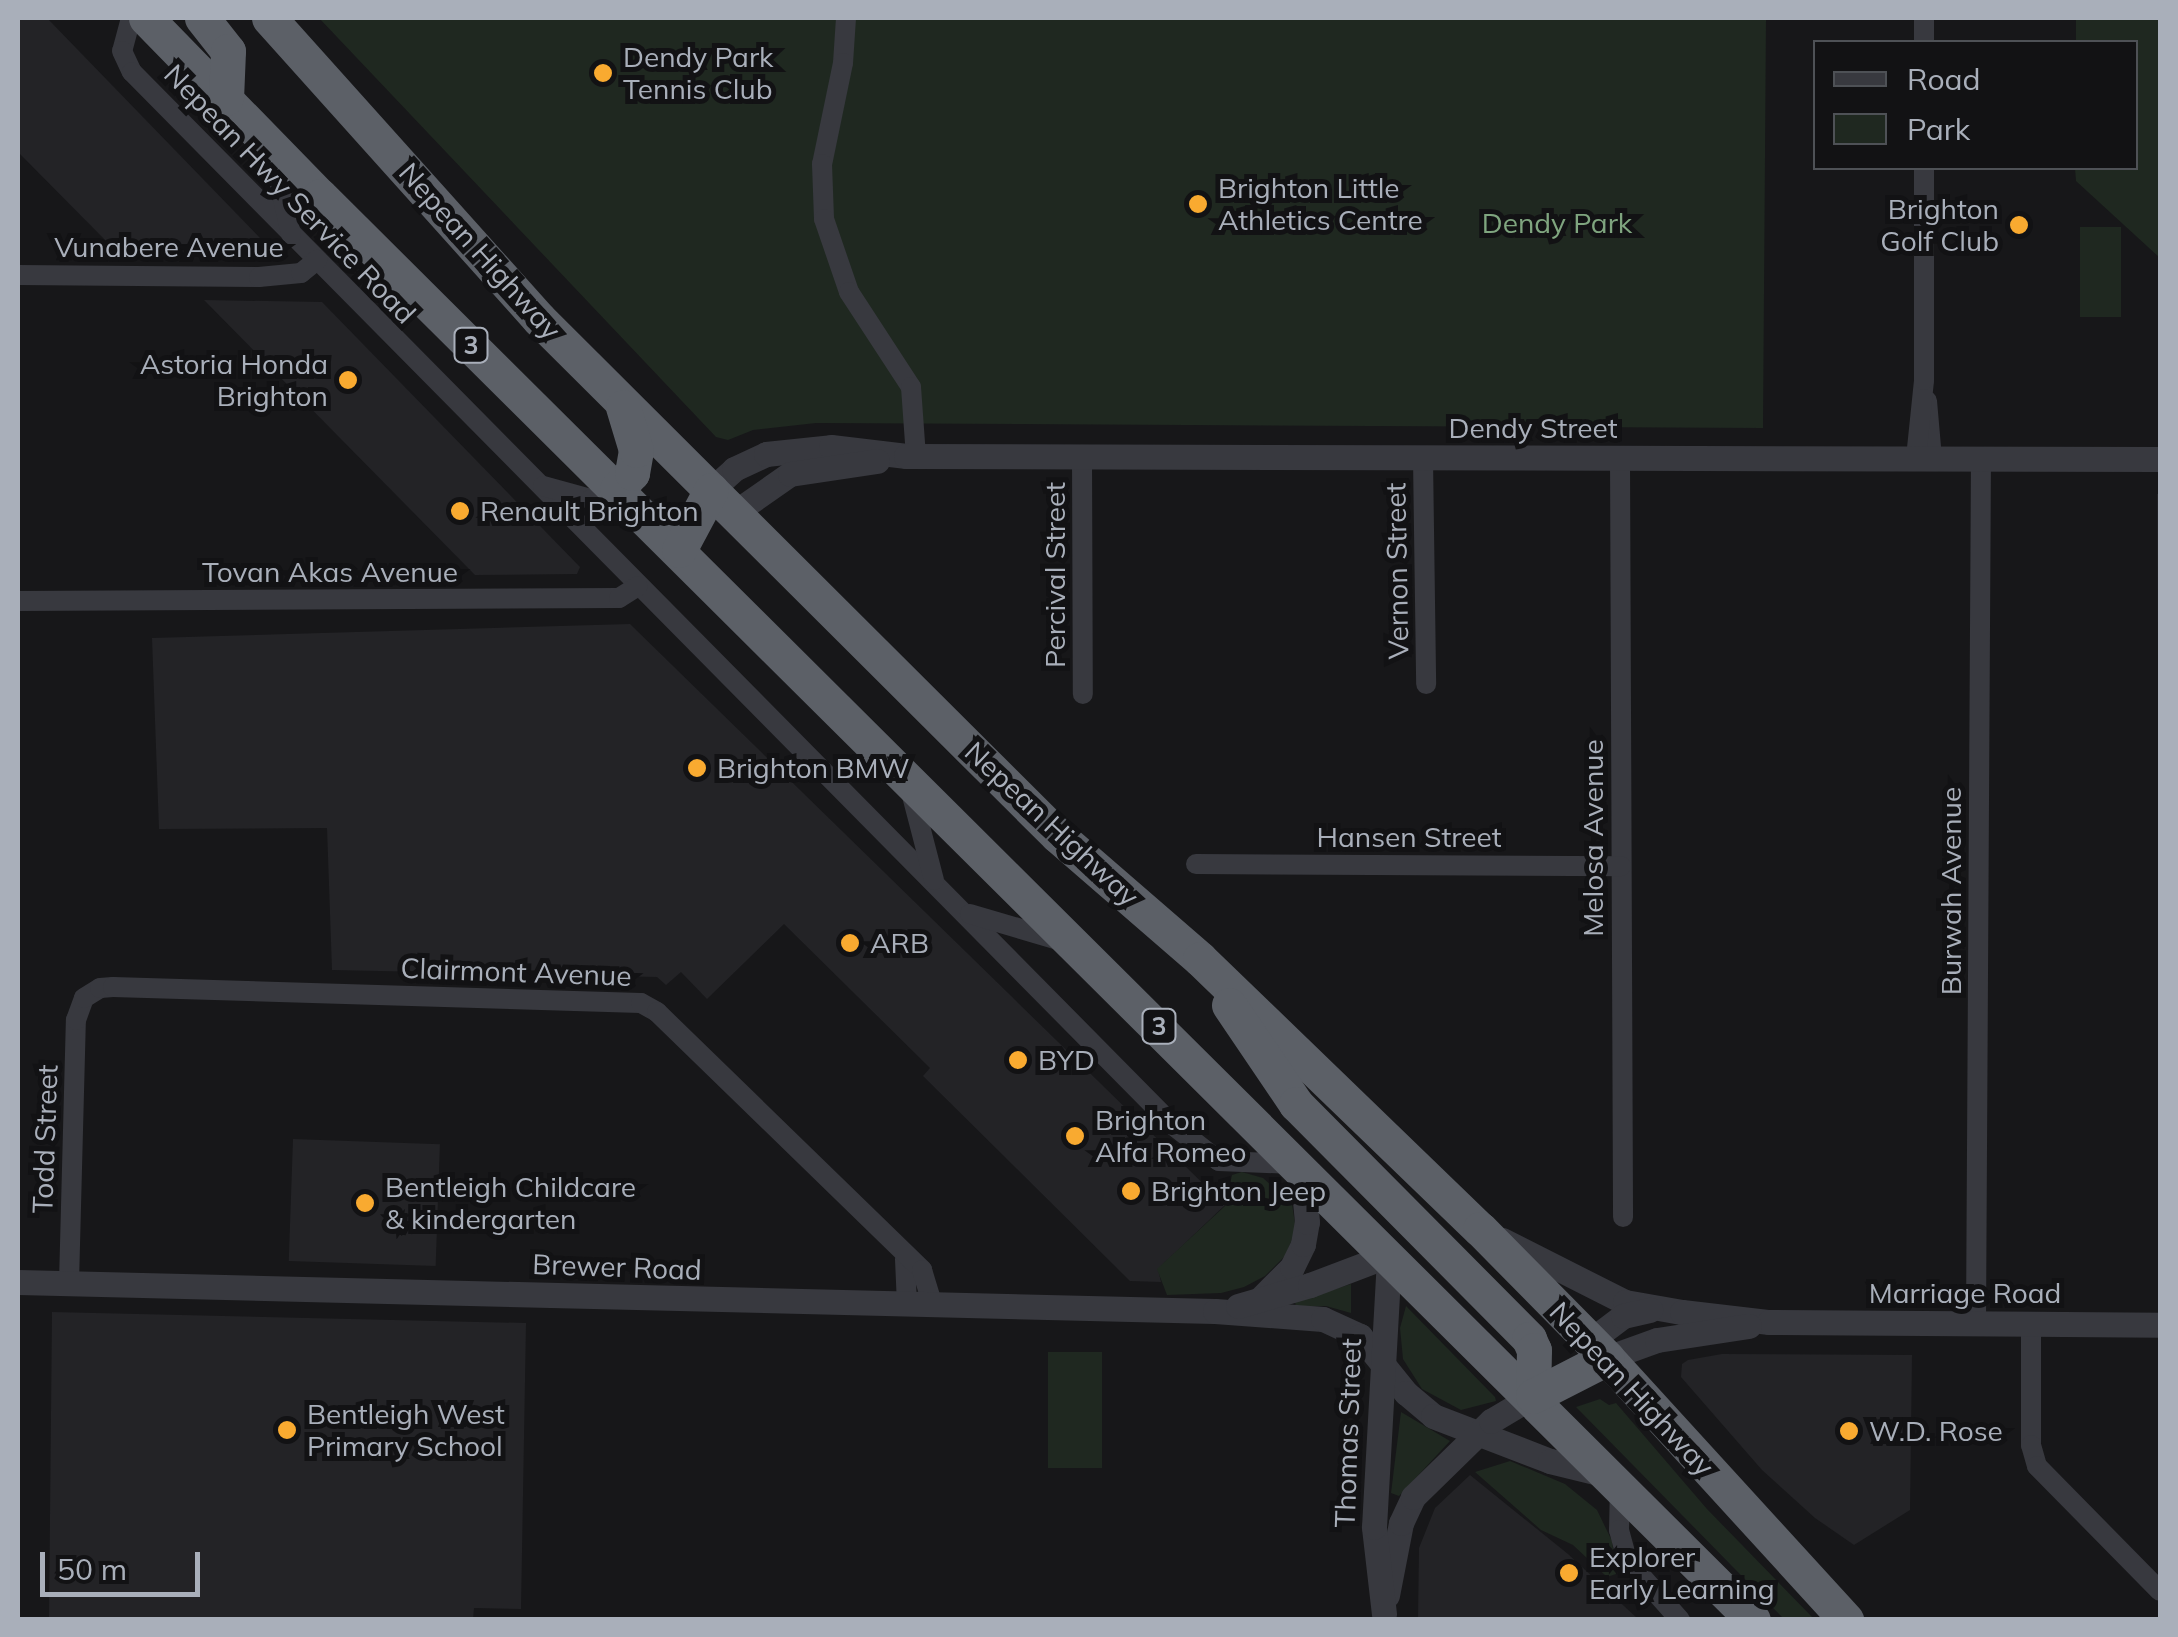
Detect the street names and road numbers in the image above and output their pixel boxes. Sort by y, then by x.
street label: Nepean Hwy Service Road [157,58,423,330]
street label: Nepean Highway [392,156,568,346]
street label: Vunabere Avenue [54,230,284,264]
road number: 3 [454,325,488,365]
street label: Dendy Street [1449,411,1617,445]
street label: Percival Street [1038,482,1072,668]
street label: Vernon Street [1379,482,1415,660]
street label: Tovan Akas Avenue [202,555,458,589]
street label: Nepean Highway [958,735,1146,913]
street label: Melosa Avenue [1576,739,1610,937]
street label: Burwah Avenue [1934,787,1968,995]
street label: Hansen Street [1317,820,1501,854]
street label: Clairmont Avenue [400,951,632,993]
road number: 3 [1142,1006,1176,1046]
street label: Todd Street [26,1064,64,1214]
street label: Brewer Road [532,1247,702,1287]
street label: Marriage Road [1869,1276,2061,1310]
street label: Nepean Highway [1543,1295,1721,1483]
street label: Thomas Street [1328,1338,1368,1528]

